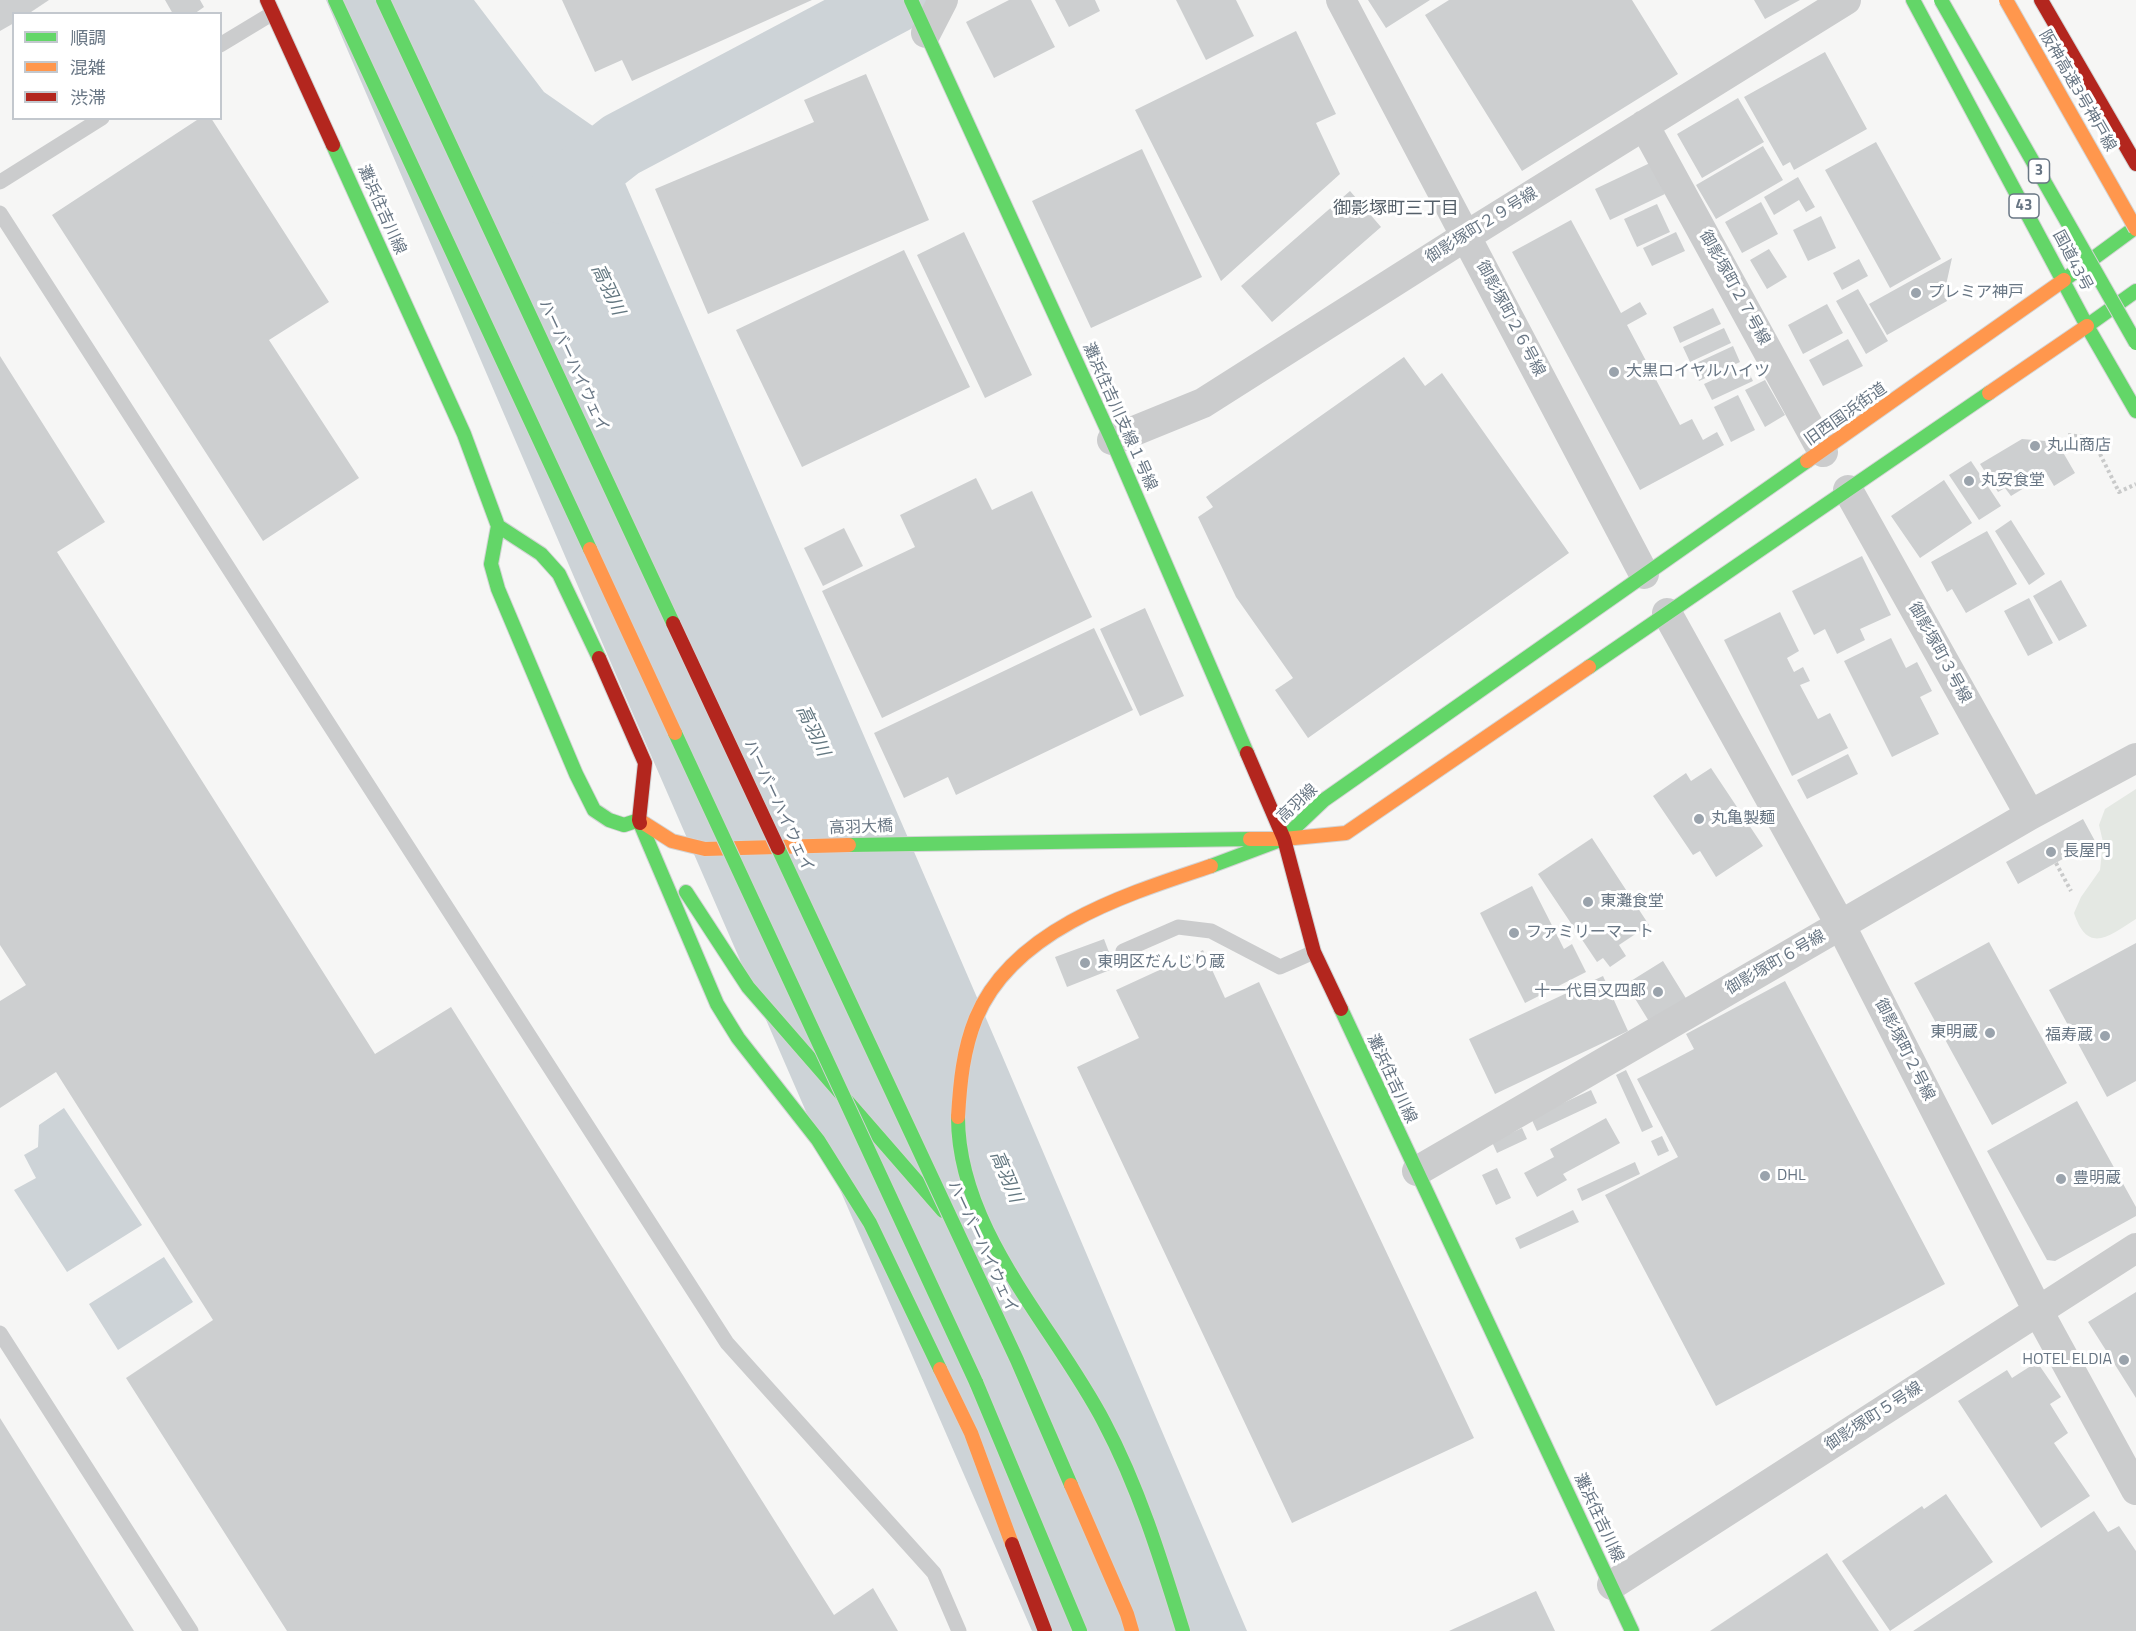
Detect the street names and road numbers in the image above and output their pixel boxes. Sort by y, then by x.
street label: 阪神高速3号神戸線 [2034,27,2120,155]
road number: 3 [2028,159,2050,183]
street label: 灘浜住吉川線 [353,162,409,258]
street label: 御影塚町２９号線 [1423,184,1541,268]
road number: 43 [2009,194,2039,218]
street label: 御影塚町２７号線 [1695,227,1773,349]
street label: 国道43号 [2048,227,2096,295]
street label: 御影塚町２６号線 [1471,258,1549,380]
street label: ハーバーハイウェイ [534,297,612,435]
street label: 灘浜住吉川支線１号線 [1078,340,1160,494]
street label: 旧西国浜街道 [1801,380,1891,450]
street label: 御影塚町３号線 [1903,599,1975,707]
street label: ハーバーハイウェイ [739,737,817,875]
street label: 高羽線 [1274,781,1322,827]
street label: 高羽大橋 [829,817,893,839]
street label: 御影塚町６号線 [1723,927,1829,999]
street label: 御影塚町２号線 [1870,996,1938,1104]
street label: 灘浜住吉川線 [1362,1031,1420,1127]
street label: ハーバーハイウェイ [943,1178,1021,1316]
street label: 御影塚町５号線 [1822,1378,1926,1456]
street label: 灘浜住吉川線 [1569,1470,1627,1566]

